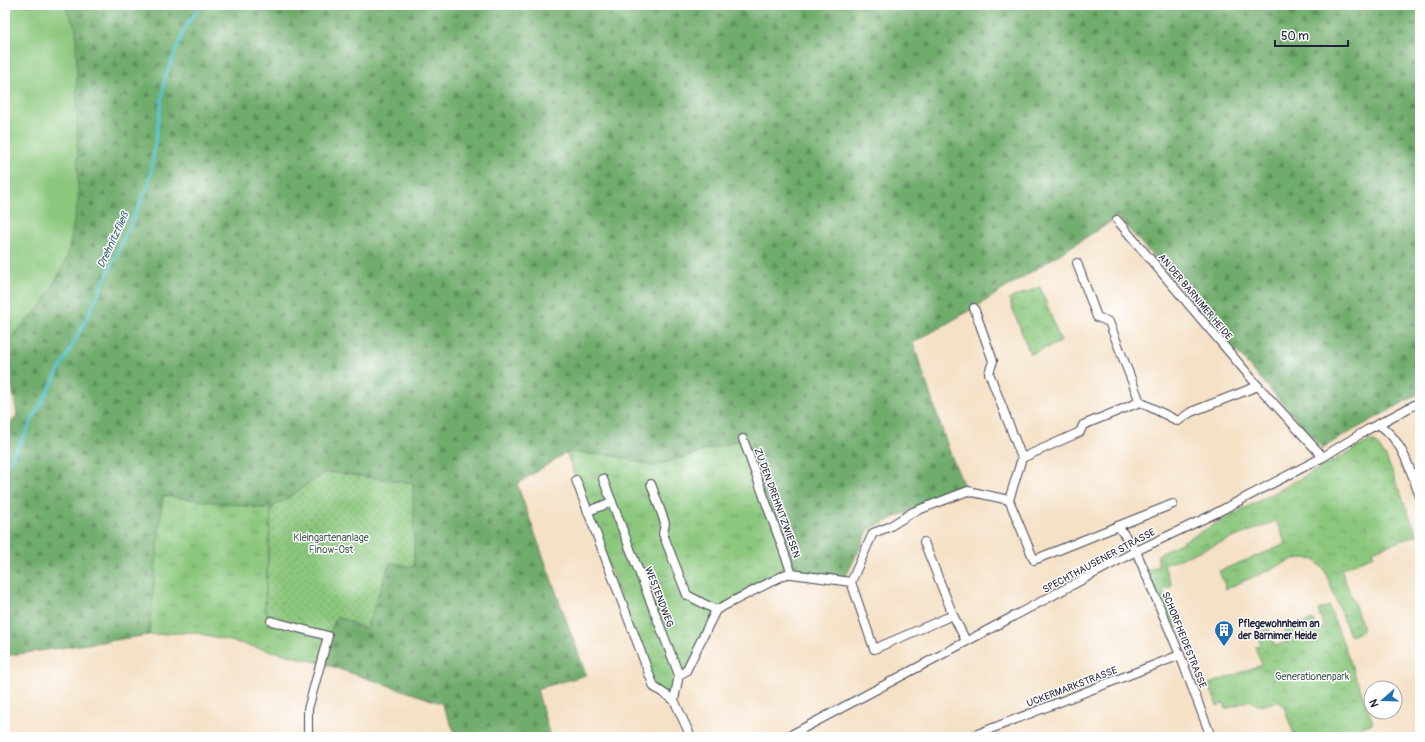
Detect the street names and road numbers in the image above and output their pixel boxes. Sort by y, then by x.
street label: AN DER BARNIMER HEIDE [1156,252,1234,342]
street label: ZU DEN DREHNITZWIESEN [751,446,803,560]
street label: SPECHTHAUSENER STRASSE [1041,526,1157,596]
street label: WESTENDWEG [642,565,676,629]
street label: SCHORFHEIDESTRASSE [1159,590,1209,690]
street label: UCKERMARKSTRASSE [1025,664,1119,710]

